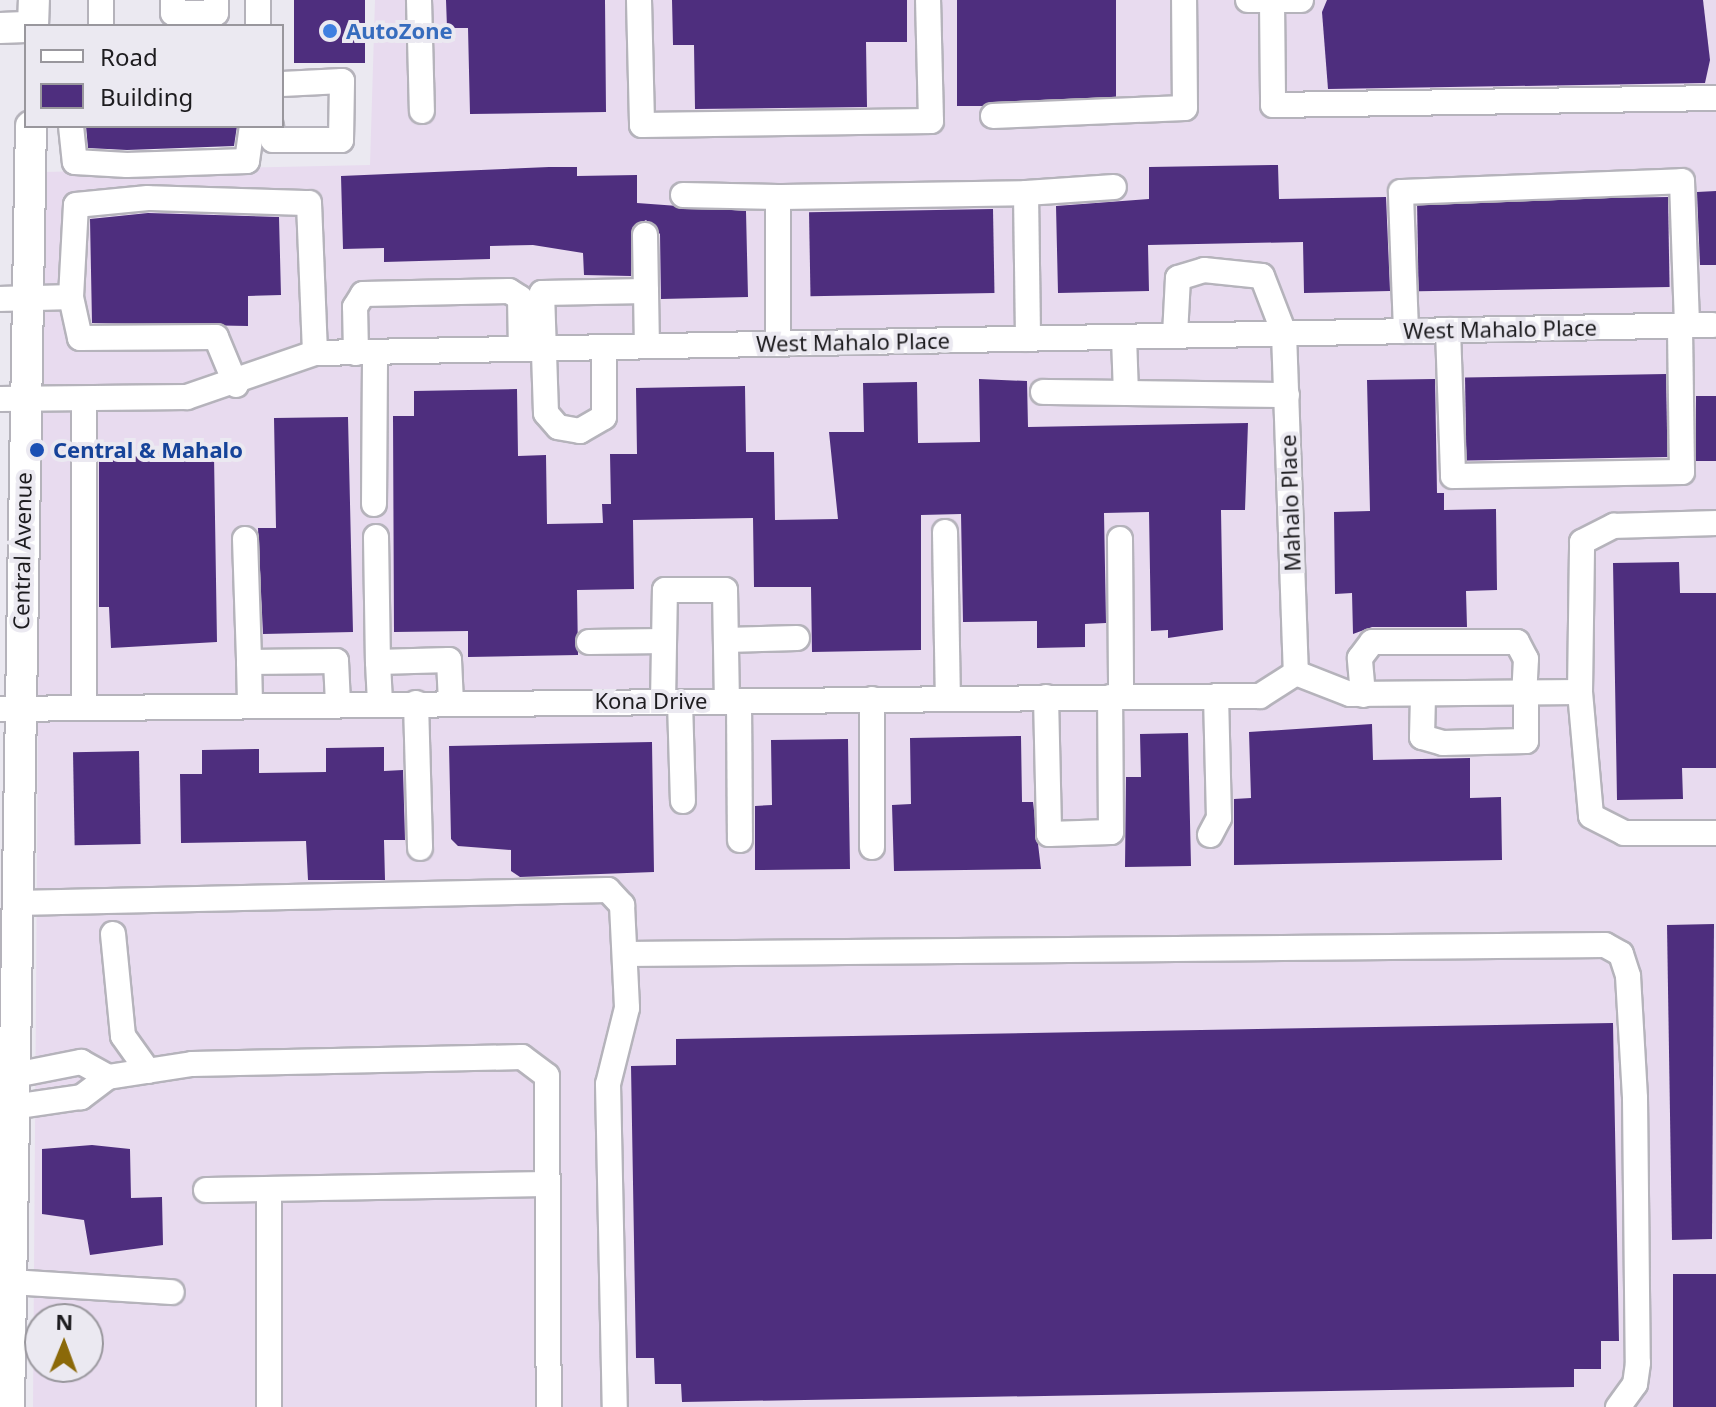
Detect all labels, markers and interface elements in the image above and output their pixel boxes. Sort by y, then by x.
place label: AutoZone [346,18,453,44]
marker: AutoZone [321,22,339,40]
legend [24,24,284,128]
text: Road [100,40,158,73]
text: Building [100,80,193,113]
street label: West Mahalo Place [1403,314,1597,344]
street label: West Mahalo Place [756,327,950,357]
street label: Mahalo Place [1274,434,1306,572]
place label: Central & Mahalo [53,437,243,463]
marker: Central & Mahalo [28,441,46,459]
street label: Central Avenue [7,472,37,630]
street label: Kona Drive [595,688,707,714]
north arrow [24,1303,104,1383]
text: N [55,1306,74,1336]

